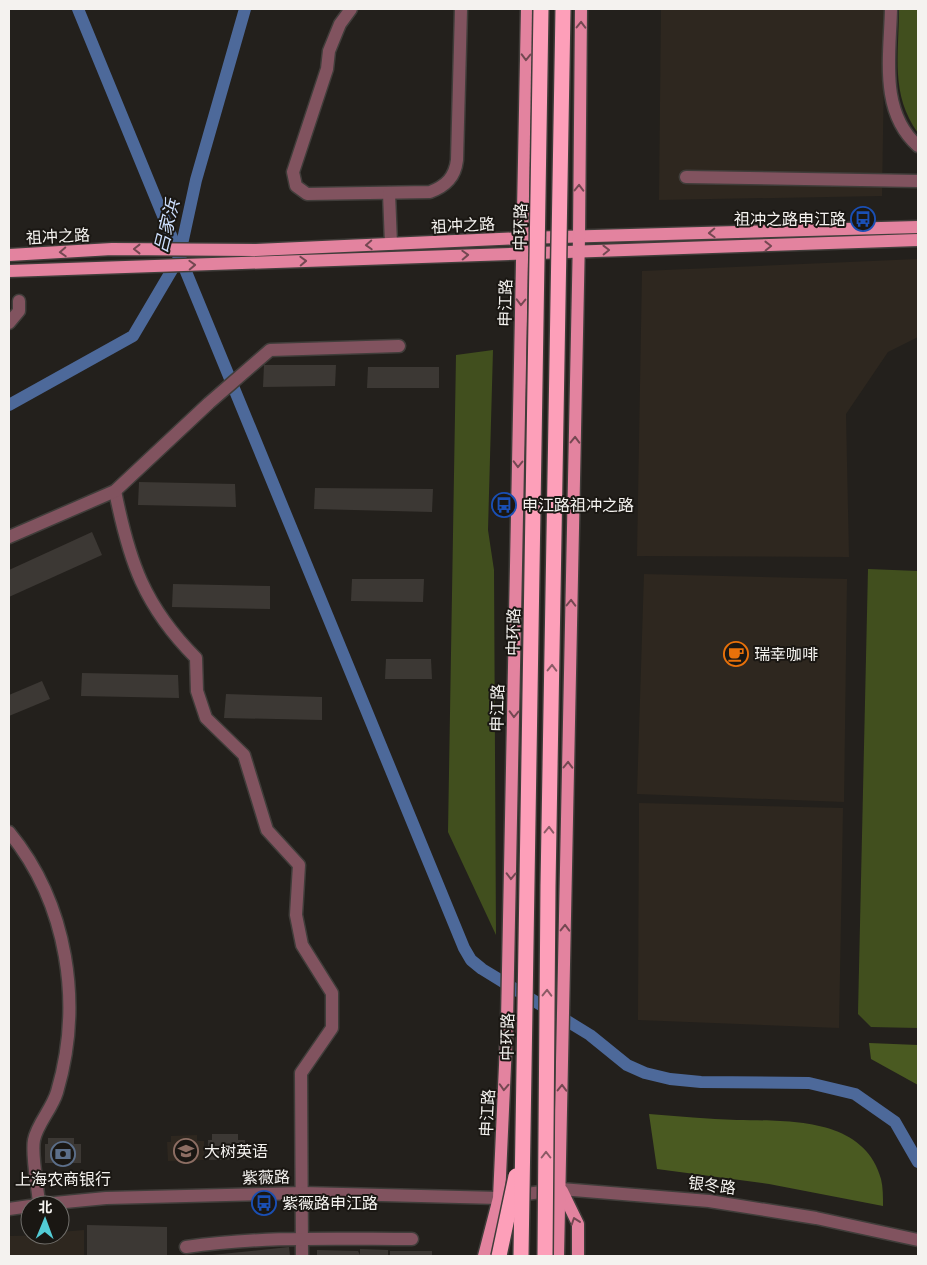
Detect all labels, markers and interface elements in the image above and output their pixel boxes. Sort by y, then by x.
one-way arrow [576,21,586,29]
one-way arrow [521,54,531,62]
one-way arrow [574,184,585,192]
water label: 吕家浜 [150,195,184,255]
street label: 中环路 [511,203,530,251]
bus stop icon: 祖冲之路申江路 [850,206,876,232]
place label: 祖冲之路申江路 [734,210,846,229]
street label: 祖冲之路 [431,214,495,237]
street label: 祖冲之路 [26,225,90,248]
one-way arrow [708,228,716,238]
one-way arrow [365,240,373,251]
one-way arrow [764,241,772,251]
one-way arrow [133,244,140,254]
one-way arrow [602,245,610,255]
one-way arrow [59,246,67,257]
one-way arrow [462,250,469,260]
one-way arrow [299,255,307,266]
one-way arrow [188,259,196,270]
street label: 申江路 [496,279,515,327]
one-way arrow [516,298,526,306]
one-way arrow [569,436,580,444]
one-way arrow [513,460,523,468]
bus stop icon: 申江路祖冲之路 [491,492,517,518]
place label: 申江路祖冲之路 [522,496,634,515]
one-way arrow [566,599,576,606]
street label: 中环路 [504,608,523,656]
cafe icon: 瑞幸咖啡 [723,641,749,667]
place label: 瑞幸咖啡 [754,645,818,664]
one-way arrow [547,663,557,671]
street label: 申江路 [488,684,507,732]
one-way arrow [508,710,519,718]
one-way arrow [563,761,573,769]
one-way arrow [544,826,555,834]
one-way arrow [506,873,516,881]
one-way arrow [559,924,570,932]
one-way arrow [542,988,552,996]
street label: 中环路 [498,1013,517,1061]
one-way arrow [499,1084,509,1092]
one-way arrow [557,1084,567,1092]
street label: 申江路 [477,1089,498,1137]
school or university icon: 大树英语 [173,1138,199,1164]
bank icon: 上海农商银行 [50,1141,76,1167]
place label: 大树英语 [204,1142,268,1161]
one-way arrow [541,1151,551,1158]
street label: 紫薇路 [242,1168,290,1187]
place label: 上海农商银行 [15,1170,111,1189]
street label: 银冬路 [687,1173,737,1198]
bus stop icon: 紫薇路申江路 [251,1190,277,1216]
place label: 紫薇路申江路 [282,1194,378,1213]
north arrow [20,1195,70,1245]
text: 北 [38,1199,52,1215]
one-way arrow [571,1217,581,1226]

